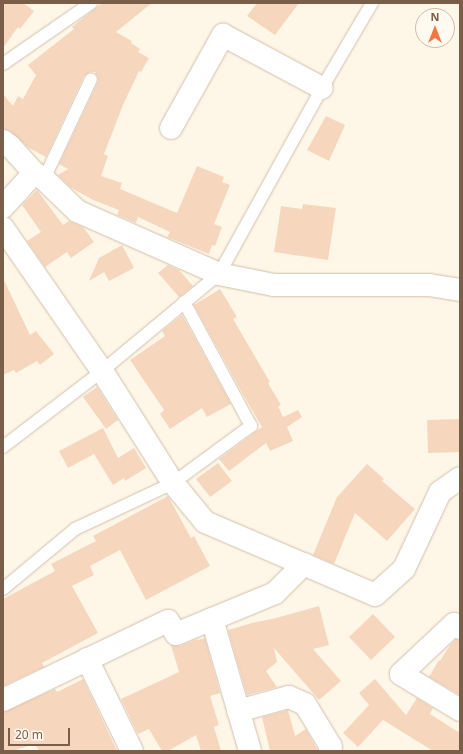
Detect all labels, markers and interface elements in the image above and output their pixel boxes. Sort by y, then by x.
north arrow [415,8,455,48]
text: N [431,9,439,24]
scale bar [10,720,72,746]
text: 20 m [15,726,43,743]

